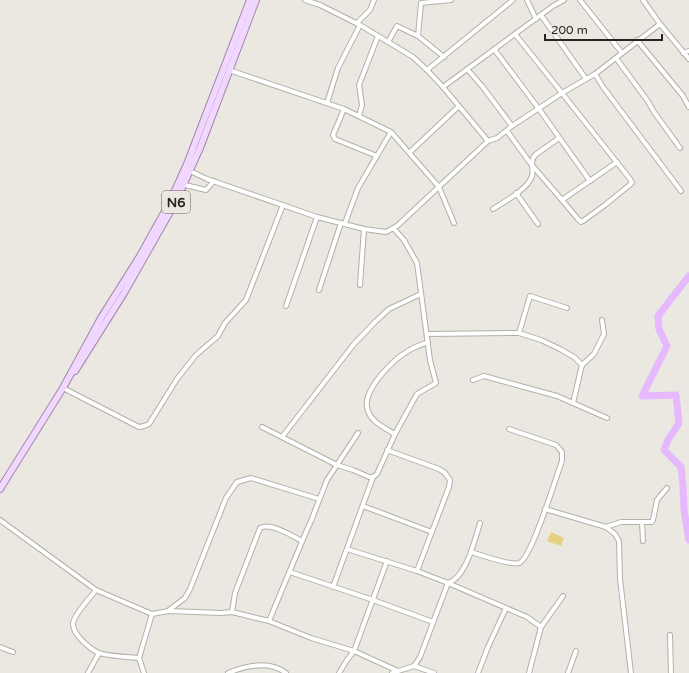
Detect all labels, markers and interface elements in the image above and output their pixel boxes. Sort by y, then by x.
scale bar [545,16,662,42]
text: 200 m [551,23,588,37]
road number: N6 [162,191,190,213]

